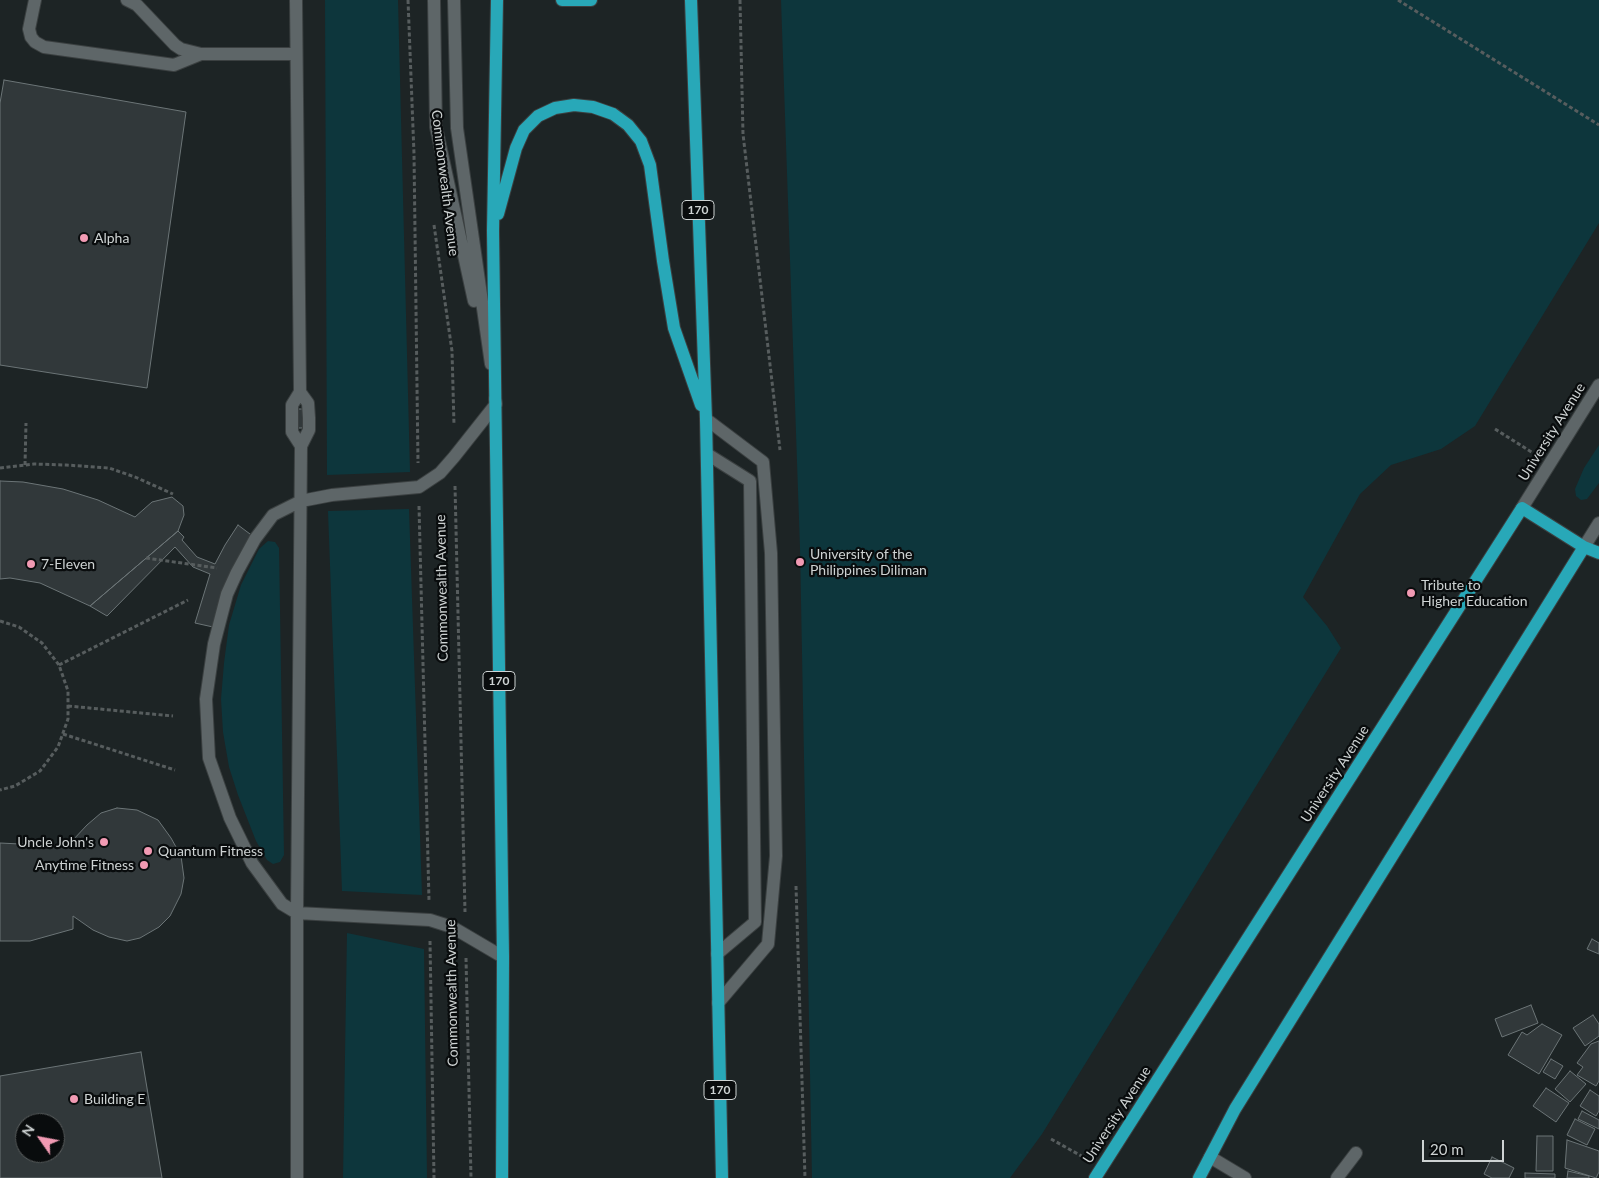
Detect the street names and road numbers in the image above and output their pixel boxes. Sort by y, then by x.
street label: Commonwealth Avenue [428,109,462,257]
road number: 170 [682,200,714,220]
street label: University Avenue [1515,380,1589,484]
street label: Commonwealth Avenue [432,514,452,662]
road number: 170 [483,671,515,690]
street label: University Avenue [1297,722,1373,826]
street label: Commonwealth Avenue [442,919,462,1067]
street label: University Avenue [1079,1063,1155,1167]
road number: 170 [704,1080,736,1100]

